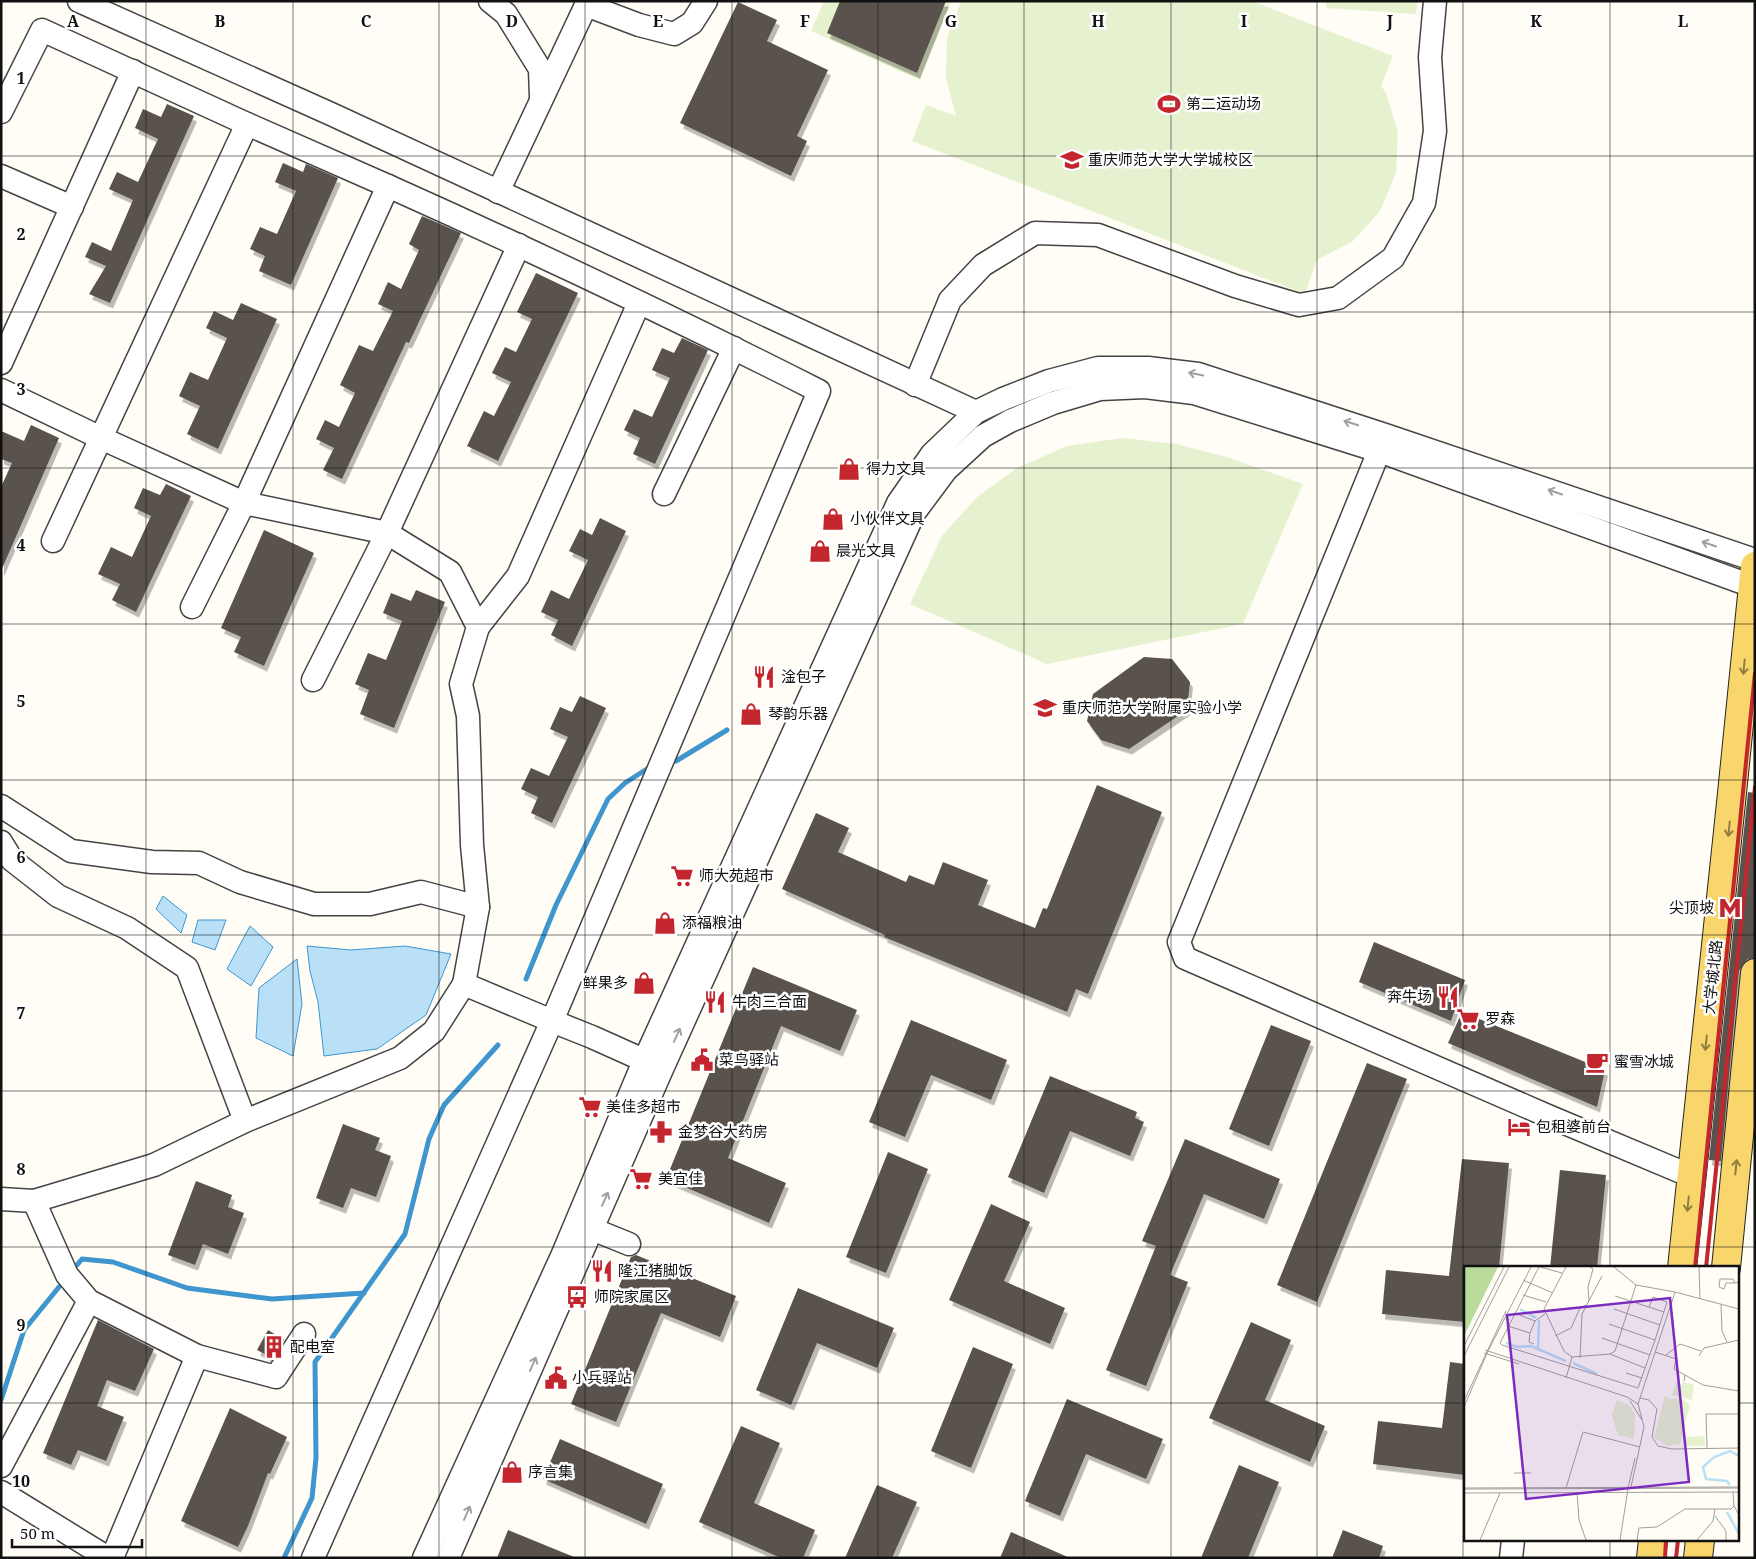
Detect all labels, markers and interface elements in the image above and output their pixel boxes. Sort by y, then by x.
text: A [67,10,80,32]
text: B [215,10,226,32]
text: C [361,10,372,32]
text: D [506,10,518,32]
text: E [653,10,663,32]
text: F [800,10,810,32]
text: G [945,10,957,32]
text: H [1091,10,1105,32]
text: I [1241,10,1247,32]
text: J [1386,10,1394,32]
text: K [1530,10,1542,32]
text: L [1678,10,1688,32]
text: 1 [16,67,26,89]
sports icon: 第二运动场 [1156,91,1182,117]
place label: 第二运动场 [1186,93,1261,113]
school or university icon: 重庆师范大学大学城校区 [1059,147,1085,173]
place label: 重庆师范大学大学城校区 [1088,149,1253,169]
text: 2 [16,223,26,245]
one-way arrow [1189,369,1205,378]
text: 3 [16,378,26,400]
one-way arrow [1343,418,1359,428]
shop icon: 得力文具 [836,456,862,482]
place label: 得力文具 [866,458,926,478]
one-way arrow [1547,487,1563,496]
shop icon: 小伙伴文具 [820,506,846,532]
place label: 小伙伴文具 [850,508,925,528]
text: 4 [16,534,26,556]
shop icon: 晨光文具 [807,538,833,564]
one-way arrow [1701,539,1717,548]
place label: 晨光文具 [836,540,896,560]
one-way arrow [1739,659,1749,675]
restaurant icon: 淦包子 [751,664,777,690]
place label: 淦包子 [781,666,826,686]
text: 5 [16,690,26,712]
school or university icon: 重庆师范大学附属实验小学 [1032,695,1058,721]
place label: 重庆师范大学附属实验小学 [1062,697,1242,717]
shop icon: 琴韵乐器 [738,701,764,727]
place label: 琴韵乐器 [768,703,828,723]
one-way arrow [1724,821,1734,837]
text: 6 [16,846,26,868]
supermarket icon: 师大苑超市 [669,863,695,889]
place label: 师大苑超市 [699,865,774,885]
metro station icon: 尖顶坡 [1717,895,1743,921]
place label: 尖顶坡 [1669,897,1714,917]
shop icon: 添福粮油 [652,910,678,936]
place label: 添福粮油 [682,912,742,932]
street label: 大学城北路 [1698,939,1726,1015]
shop icon: 鲜果多 [631,970,657,996]
place label: 鲜果多 [583,972,628,992]
restaurant icon: 奔牛场 [1435,984,1461,1010]
place label: 奔牛场 [1387,986,1432,1006]
restaurant icon: 牛肉三合面 [702,989,728,1015]
place label: 牛肉三合面 [732,991,807,1011]
text: 7 [16,1002,26,1024]
supermarket icon: 罗森 [1455,1006,1481,1032]
place label: 罗森 [1485,1008,1515,1028]
one-way arrow [673,1028,683,1043]
one-way arrow [1701,1034,1711,1050]
public building icon: 菜鸟驿站 [689,1047,715,1073]
place label: 菜鸟驿站 [719,1049,779,1069]
cafe icon: 蜜雪冰城 [1584,1049,1610,1075]
place label: 蜜雪冰城 [1614,1051,1674,1071]
supermarket icon: 美佳多超市 [577,1094,603,1120]
place label: 美佳多超市 [606,1096,681,1116]
hotel icon: 包租婆前台 [1506,1114,1532,1140]
place label: 包租婆前台 [1536,1116,1611,1136]
pharmacy icon: 金梦谷大药房 [648,1119,674,1145]
place label: 金梦谷大药房 [678,1121,768,1141]
text: 8 [16,1158,26,1180]
one-way arrow [1731,1159,1741,1175]
supermarket icon: 美宜佳 [628,1166,654,1192]
place label: 美宜佳 [658,1168,703,1188]
one-way arrow [600,1192,610,1207]
one-way arrow [1683,1196,1693,1212]
restaurant icon: 隆江猪脚饭 [589,1258,615,1284]
place label: 隆江猪脚饭 [618,1260,693,1280]
inset map [1464,1266,1738,1542]
bus stop icon: 师院家属区 [564,1284,590,1310]
place label: 师院家属区 [594,1286,669,1306]
text: 9 [16,1314,26,1336]
building icon: 配电室 [261,1334,287,1360]
place label: 配电室 [290,1336,335,1356]
one-way arrow [528,1357,538,1372]
public building icon: 小兵驿站 [543,1365,569,1391]
place label: 小兵驿站 [572,1367,632,1387]
shop icon: 序言集 [499,1459,525,1485]
place label: 序言集 [528,1461,573,1481]
text: 10 [12,1470,30,1492]
one-way arrow [463,1506,473,1521]
scale bar [12,1516,142,1548]
text: 50 m [20,1523,55,1543]

